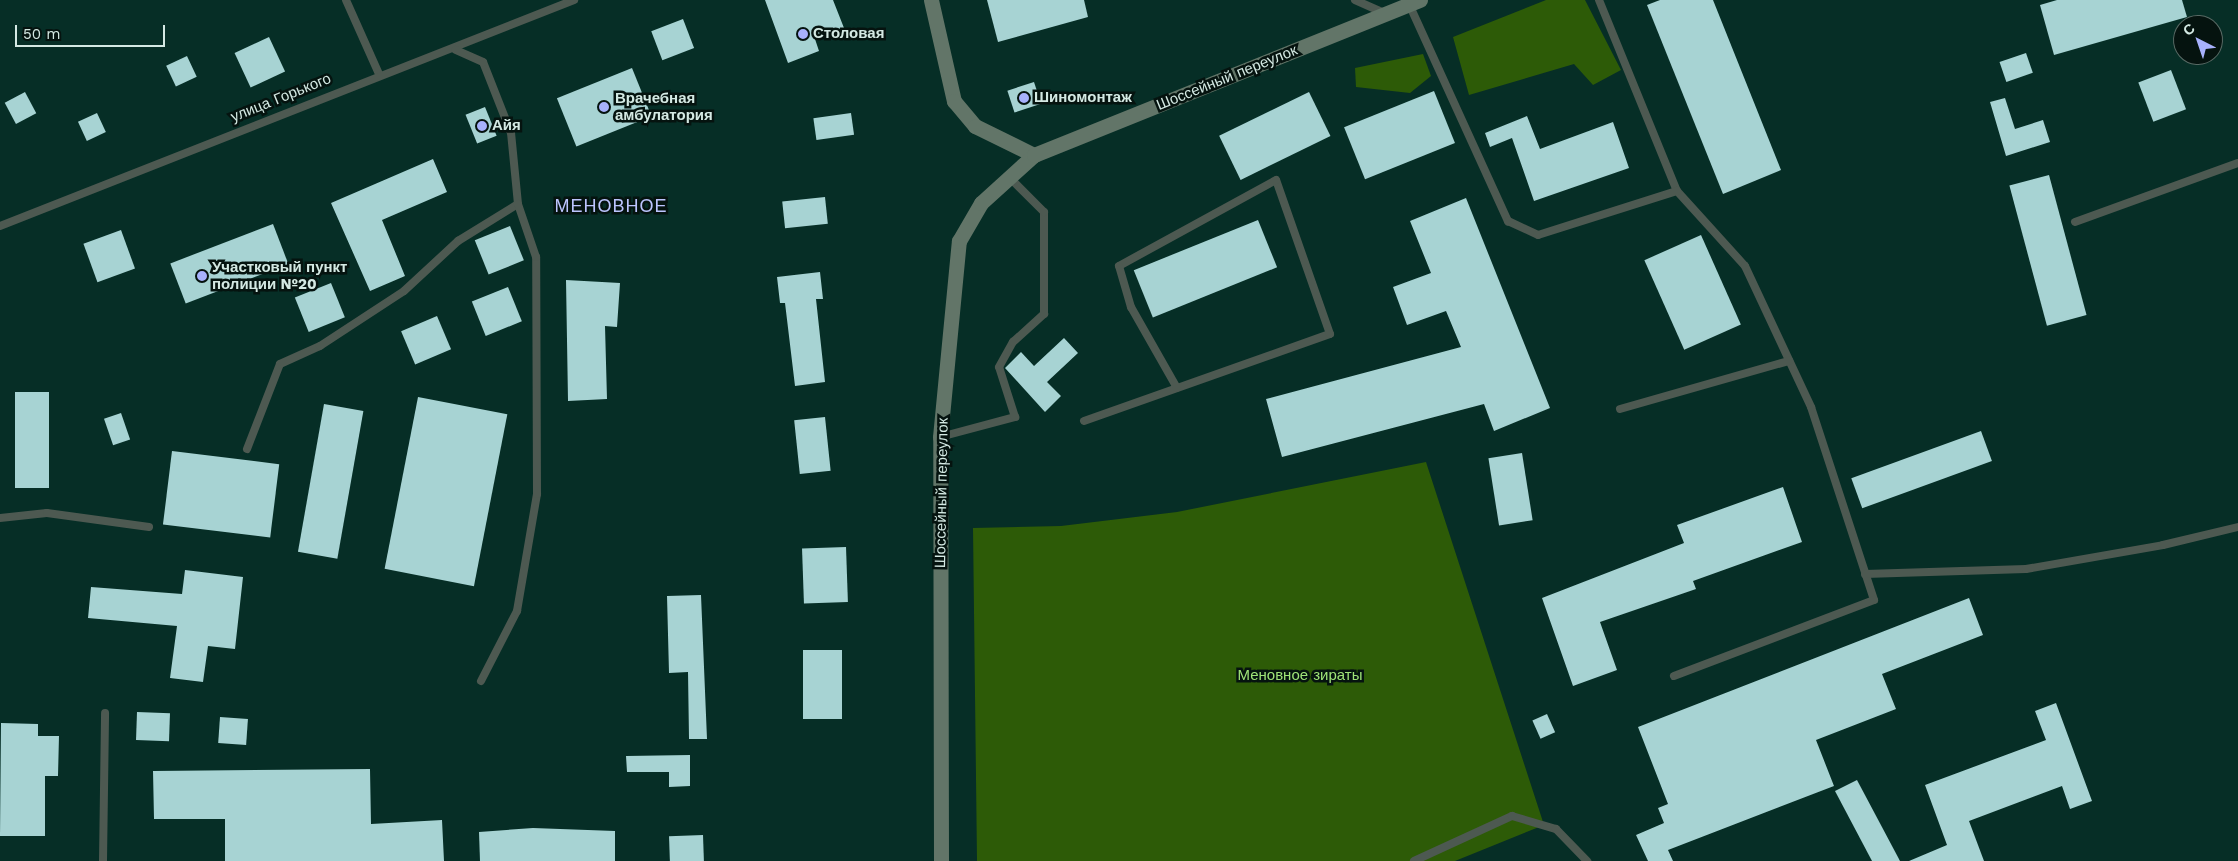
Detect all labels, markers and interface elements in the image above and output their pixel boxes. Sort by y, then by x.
scale bar [18,15,168,47]
north arrow [2173,15,2223,65]
text: С [2180,20,2198,39]
text: 50 m [23,25,60,43]
place label: Столовая [813,25,884,43]
marker: Столовая [797,28,809,40]
street label: Шоссейный переулок [1154,41,1300,115]
street label: улица Горького [228,70,334,126]
place label: Врачебная амбулатория [615,89,713,124]
place label: Шиномонтаж [1034,89,1132,107]
marker: Шиномонтаж [1018,92,1030,104]
marker: Врачебная амбулатория [597,100,611,114]
place label: Айя [492,117,521,135]
marker: Айя [476,120,488,132]
district label: МЕНОВНОЕ [553,195,669,217]
place label: Участковый пункт полиции №20 [212,258,347,293]
marker: Участковый пункт полиции №20 [196,270,208,282]
street label: Шоссейный переулок [932,418,952,568]
park label: Меновное зираты [1238,667,1362,685]

